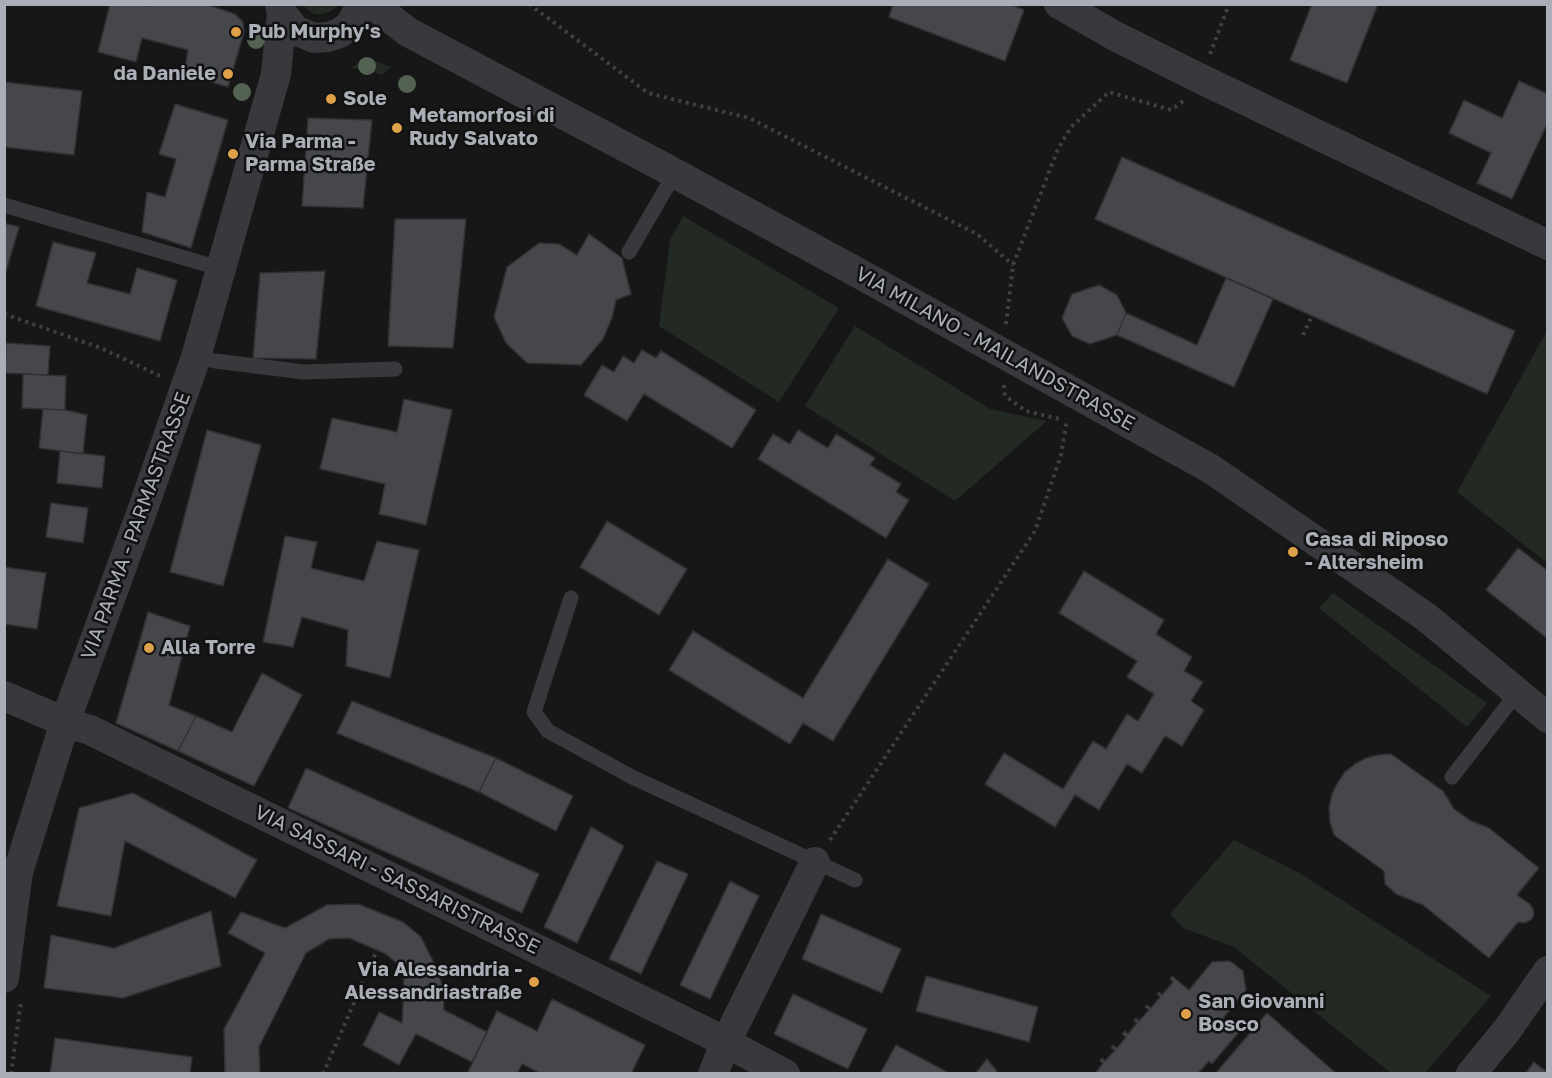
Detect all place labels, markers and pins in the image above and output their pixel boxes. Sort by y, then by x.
place label: Pub Murphy's [248,20,381,44]
marker: Pub Murphy's [229,25,243,39]
place label: da Daniele [113,62,216,86]
marker: da Daniele [221,67,235,81]
place label: Sole [343,87,387,111]
marker: Sole [324,92,338,106]
place label: Metamorfosi di Rudy Salvato [409,104,554,151]
marker: Metamorfosi di Rudy Salvato [390,121,404,135]
place label: Via Parma - Parma Straße [245,130,376,177]
marker: Via Parma - Parma Straße [226,147,240,161]
place label: Casa di Riposo - Altersheim [1305,528,1448,575]
marker: Casa di Riposo - Altersheim [1286,545,1300,559]
place label: Alla Torre [161,636,255,660]
marker: Alla Torre [142,641,156,655]
place label: Via Alessandria - Alessandriastraße [344,958,522,1005]
marker: Via Alessandria - Alessandriastraße [527,975,541,989]
place label: San Giovanni Bosco [1198,990,1324,1037]
marker: San Giovanni Bosco [1179,1007,1193,1021]

